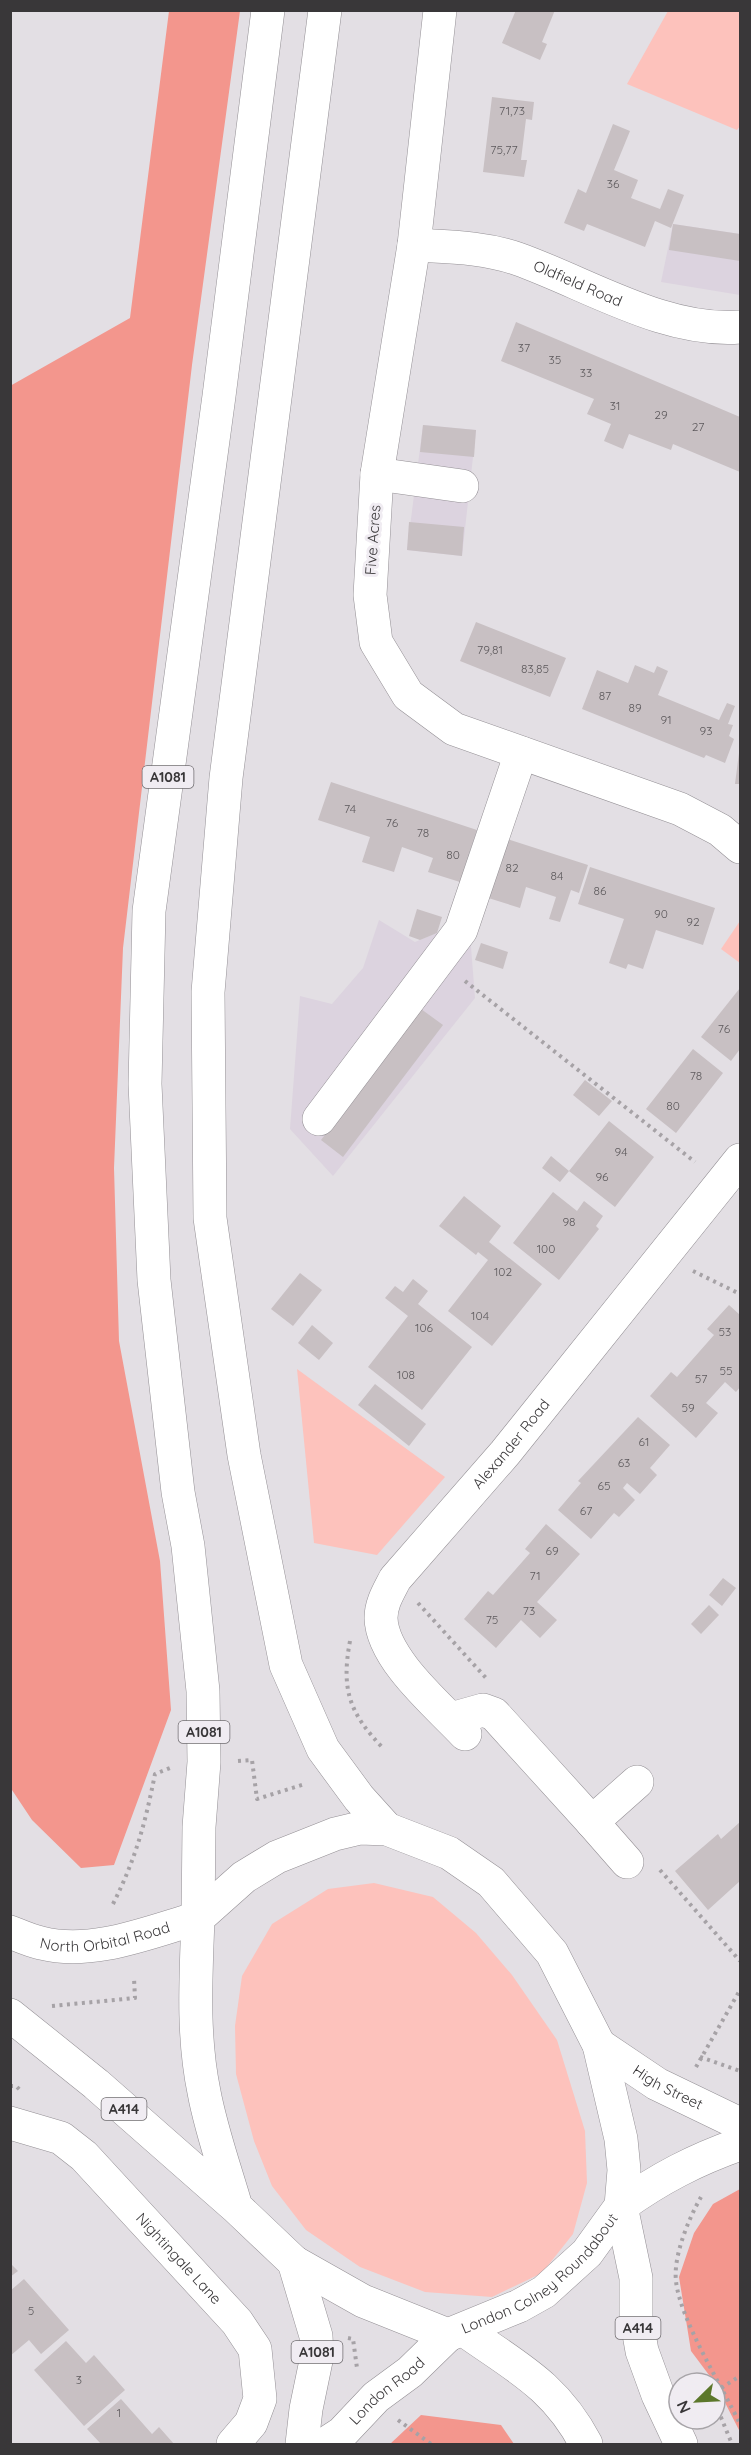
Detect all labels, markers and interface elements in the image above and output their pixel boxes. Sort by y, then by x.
house number: 71,73 [499,103,525,118]
house number: 75,77 [490,142,518,157]
house number: 36 [607,176,620,191]
street label: Oldfield Road [531,256,625,311]
house number: 37 [518,340,530,355]
house number: 35 [549,352,561,367]
house number: 33 [580,365,592,380]
house number: 31 [610,398,620,413]
house number: 29 [654,407,668,422]
house number: 27 [692,419,704,434]
street label: Five Acres [361,504,384,576]
house number: 79,81 [477,642,503,657]
house number: 83,85 [521,661,549,676]
house number: 87 [599,688,611,703]
house number: 89 [628,700,642,715]
house number: 91 [660,712,672,727]
house number: 93 [700,723,712,738]
road number: A1081 [142,766,194,788]
house number: 74 [344,801,356,816]
house number: 76 [386,815,399,830]
house number: 78 [417,825,429,840]
house number: 80 [446,847,460,862]
house number: 82 [505,860,519,875]
house number: 84 [551,868,563,883]
house number: 86 [594,883,607,898]
house number: 90 [654,906,668,921]
house number: 92 [686,914,700,929]
house number: 76 [718,1021,731,1036]
house number: 78 [690,1068,702,1083]
house number: 80 [666,1098,680,1113]
house number: 94 [614,1144,628,1159]
house number: 96 [595,1169,609,1184]
house number: 98 [562,1214,576,1229]
house number: 100 [537,1241,555,1256]
house number: 102 [494,1264,512,1279]
house number: 104 [471,1308,489,1323]
house number: 106 [415,1320,434,1335]
house number: 53 [719,1324,731,1339]
house number: 55 [719,1363,733,1378]
house number: 108 [397,1367,415,1382]
house number: 57 [695,1371,707,1386]
street label: Alexander Road [468,1395,554,1493]
house number: 59 [681,1400,695,1415]
house number: 61 [639,1434,649,1449]
house number: 63 [618,1455,630,1470]
house number: 65 [598,1478,611,1493]
house number: 67 [580,1503,592,1518]
house number: 69 [545,1543,559,1558]
house number: 71 [529,1568,541,1583]
house number: 73 [523,1603,535,1618]
house number: 75 [486,1612,498,1627]
road number: A1081 [178,1721,230,1743]
street label: North Orbital Road [38,1917,172,1956]
street label: High Street [629,2060,706,2114]
road number: A414 [102,2098,146,2120]
street label: Nightingale Lane [132,2209,226,2308]
street label: London Colney Roundabout [458,2209,622,2338]
house number: 5 [28,2303,34,2318]
road number: A414 [616,2317,660,2339]
road number: A1081 [292,2341,342,2363]
street label: London Road [345,2353,428,2428]
north arrow [667,2371,727,2431]
house number: 3 [76,2372,82,2387]
text: N [672,2398,695,2417]
house number: 1 [117,2405,121,2420]

